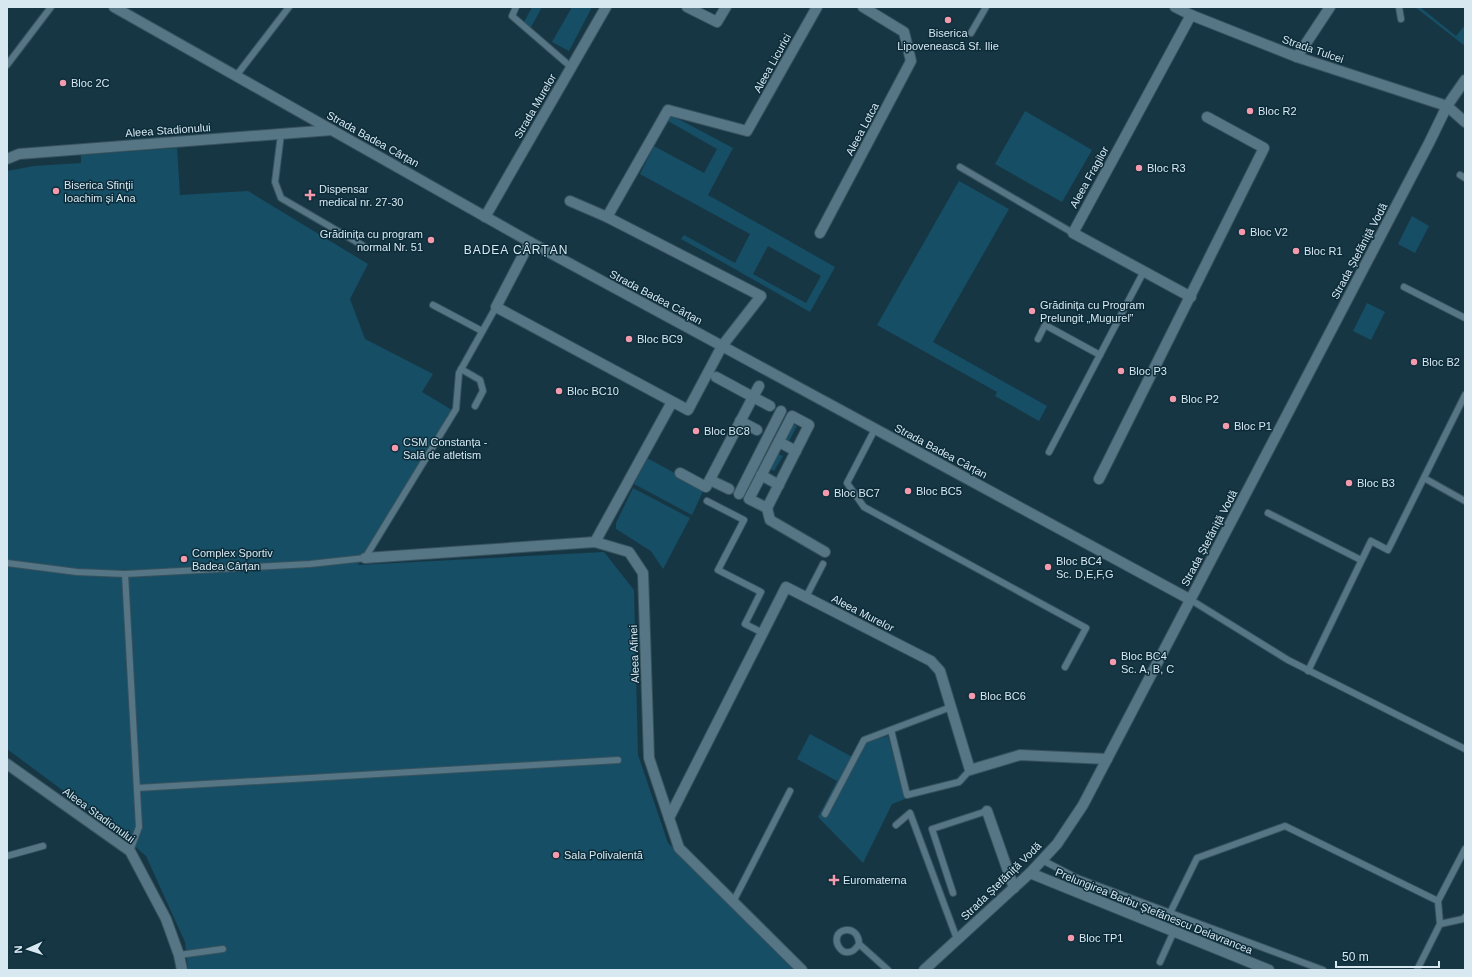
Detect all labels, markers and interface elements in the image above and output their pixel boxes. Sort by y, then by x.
marker: Biserica Lipovenească Sf. Ilie [943,15,953,25]
place label: Biserica Lipovenească Sf. Ilie [897,27,999,52]
street label: Aleea Licurici [751,31,793,95]
street label: Strada Tulcei [1281,33,1345,65]
street label: Strada Murelor [512,71,559,141]
place label: Bloc 2C [71,77,110,89]
marker: Bloc 2C [58,78,68,88]
street label: Aleea Lotca [843,100,881,157]
place label: Bloc R2 [1258,105,1297,117]
marker: Bloc R2 [1245,106,1255,116]
street label: Strada Badea Cârțan [325,109,421,169]
street label: Aleea Stadionului [125,121,211,139]
street label: Aleea Fragilor [1067,144,1111,210]
place label: Bloc R3 [1147,162,1186,174]
marker: Bloc R3 [1134,163,1144,173]
place label: Biserica Sfinții Ioachim și Ana [64,179,136,204]
place label: Dispensar medical nr. 27-30 [319,183,403,208]
marker: Biserica Sfinții Ioachim și Ana [51,186,61,196]
marker: Dispensar medical nr. 27-30 [304,189,316,201]
street label: Strada Ștefăniță Vodă [1329,200,1390,301]
place label: Bloc V2 [1250,226,1288,238]
marker: Bloc V2 [1237,227,1247,237]
place label: Grădinița cu program normal Nr. 51 [320,228,423,253]
marker: Grădinița cu program normal Nr. 51 [426,235,436,245]
district label: BADEA CÂRȚAN [464,242,568,257]
place label: Bloc R1 [1304,245,1343,257]
marker: Bloc R1 [1291,246,1301,256]
street label: Strada Badea Cârțan [608,267,704,327]
place label: Grădinița cu Program Prelungit „Mugurel” [1040,299,1145,324]
marker: Grădinița cu Program Prelungit „Mugurel” [1027,306,1037,316]
place label: Bloc BC9 [637,333,683,345]
marker: Bloc BC9 [624,334,634,344]
place label: Bloc B2 [1422,356,1460,368]
marker: Bloc B2 [1409,357,1419,367]
place label: Bloc P3 [1129,365,1167,377]
marker: Bloc P3 [1116,366,1126,376]
place label: Bloc BC10 [567,385,619,397]
marker: Bloc BC10 [554,386,564,396]
place label: Bloc P2 [1181,393,1219,405]
marker: Bloc P2 [1168,394,1178,404]
place label: Bloc P1 [1234,420,1272,432]
street label: Strada Badea Cârțan [893,421,989,481]
marker: Bloc P1 [1221,421,1231,431]
place label: Bloc BC8 [704,425,750,437]
marker: Bloc BC8 [691,426,701,436]
place label: CSM Constanța - Sală de atletism [403,436,488,461]
marker: CSM Constanța - Sală de atletism [390,443,400,453]
place label: Bloc B3 [1357,477,1395,489]
marker: Bloc B3 [1344,478,1354,488]
place label: Bloc BC5 [916,485,962,497]
marker: Bloc BC5 [903,486,913,496]
place label: Bloc BC7 [834,487,880,499]
street label: Strada Ștefăniță Vodă [1179,487,1240,588]
marker: Bloc BC7 [821,488,831,498]
place label: Complex Sportiv Badea Cârțan [192,547,273,572]
marker: Complex Sportiv Badea Cârțan [179,554,189,564]
place label: Bloc BC4 Sc. D,E,F,G [1056,555,1113,580]
marker: Bloc BC4 Sc. D,E,F,G [1043,562,1053,572]
street label: Aleea Murelor [830,592,897,634]
street label: Aleea Afinei [627,625,641,683]
place label: Bloc BC4 Sc. A, B, C [1121,650,1174,675]
marker: Bloc BC4 Sc. A, B, C [1108,657,1118,667]
place label: Bloc BC6 [980,690,1026,702]
marker: Bloc BC6 [967,691,977,701]
street label: Aleea Stadionului [61,785,137,845]
street label: Strada Ștefăniță Vodă [958,839,1044,922]
place label: Sala Polivalentă [564,849,644,861]
marker: Sala Polivalentă [551,850,561,860]
street label: Prelungirea Barbu Ștefănescu Delavrancea [1054,866,1255,957]
marker: Euromaterna [828,874,840,886]
place label: Euromaterna [843,874,907,886]
north arrow [8,929,48,969]
place label: Bloc TP1 [1079,932,1123,944]
marker: Bloc TP1 [1066,933,1076,943]
scale bar [1336,943,1439,969]
text: N [12,945,24,954]
text: 50 m [1342,950,1369,964]

